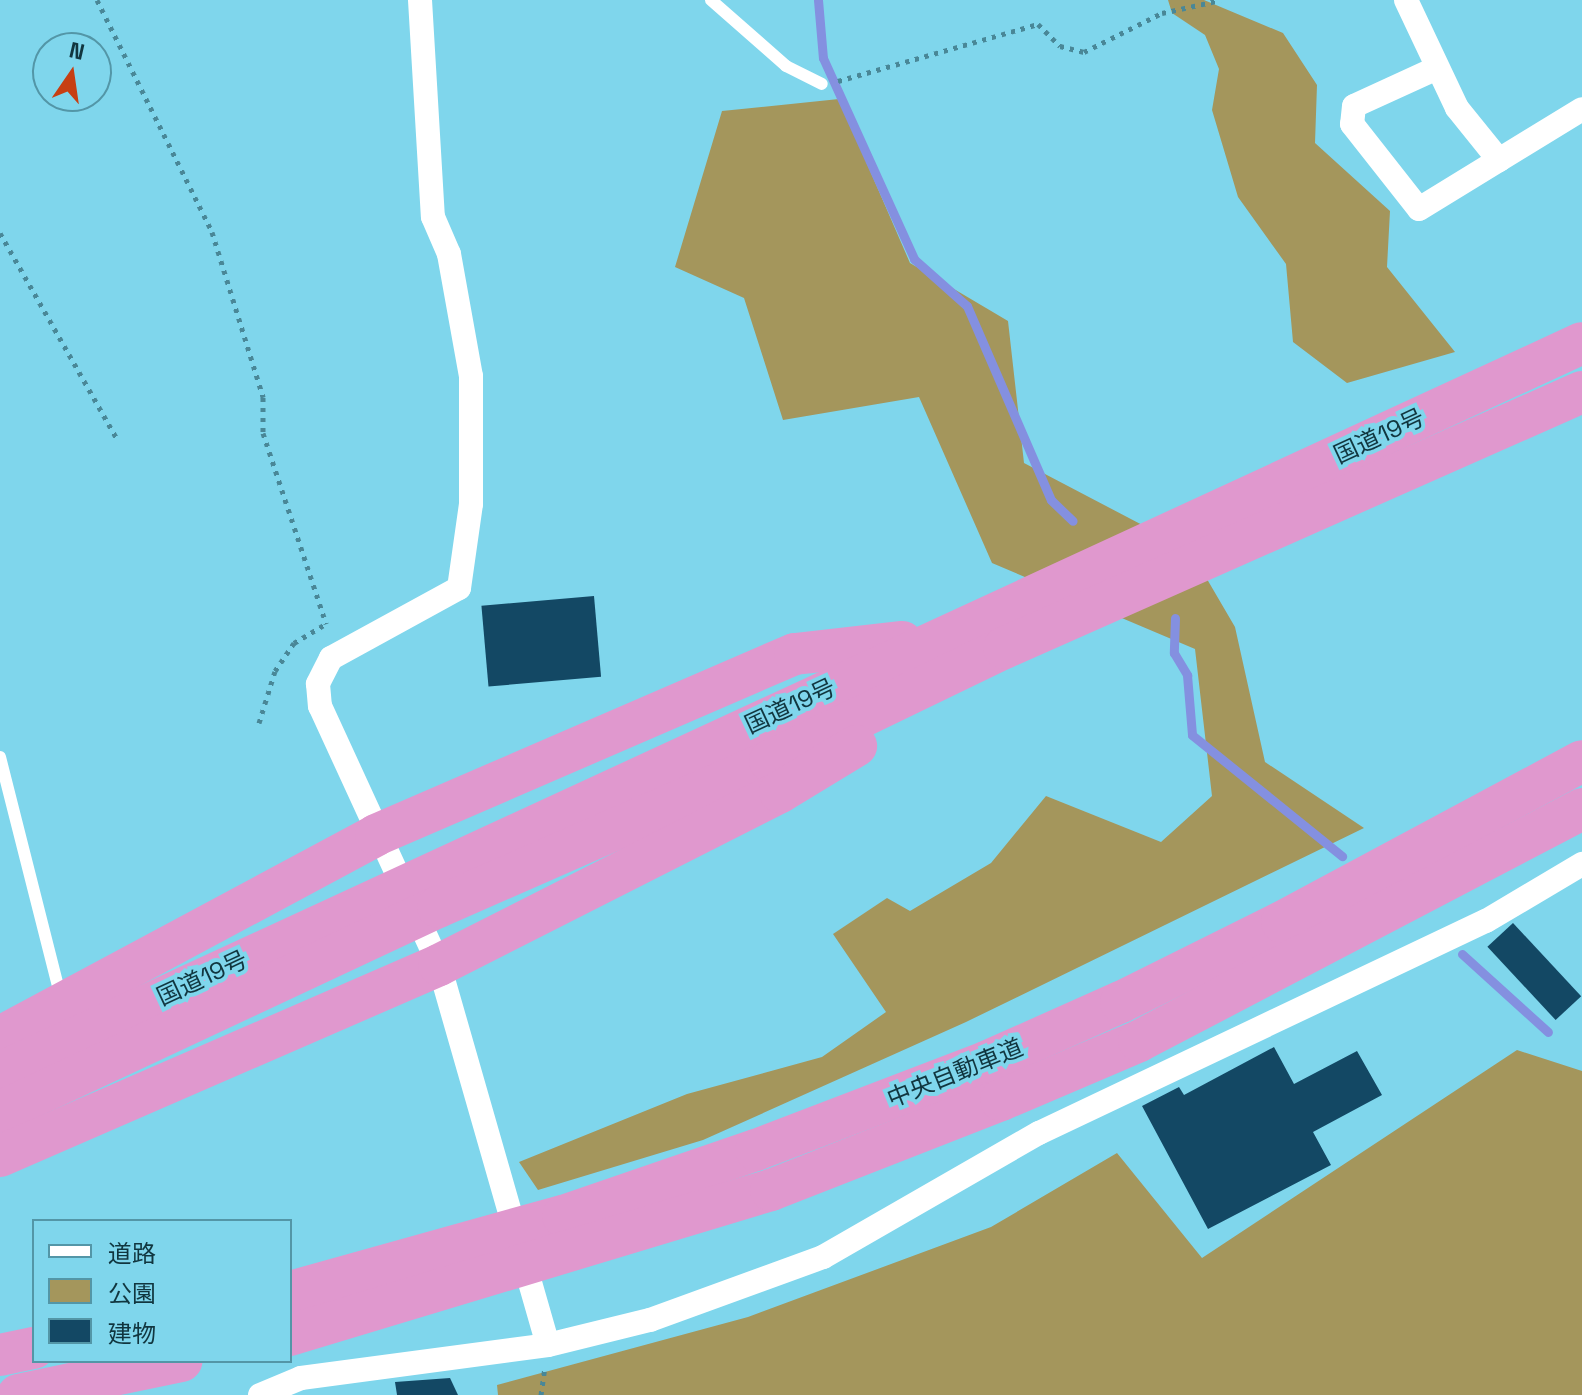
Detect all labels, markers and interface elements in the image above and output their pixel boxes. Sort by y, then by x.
north arrow [32,32,112,112]
text: N [67,35,87,66]
street label: 国道19号 [1329,403,1429,469]
street label: 国道19号 [740,673,840,739]
street label: 国道19号 [152,945,252,1011]
street label: 中央自動車道 [883,1033,1027,1113]
legend [32,1219,292,1363]
text: 道路 [108,1238,156,1269]
text: 公園 [108,1278,156,1309]
text: 建物 [108,1318,156,1349]

